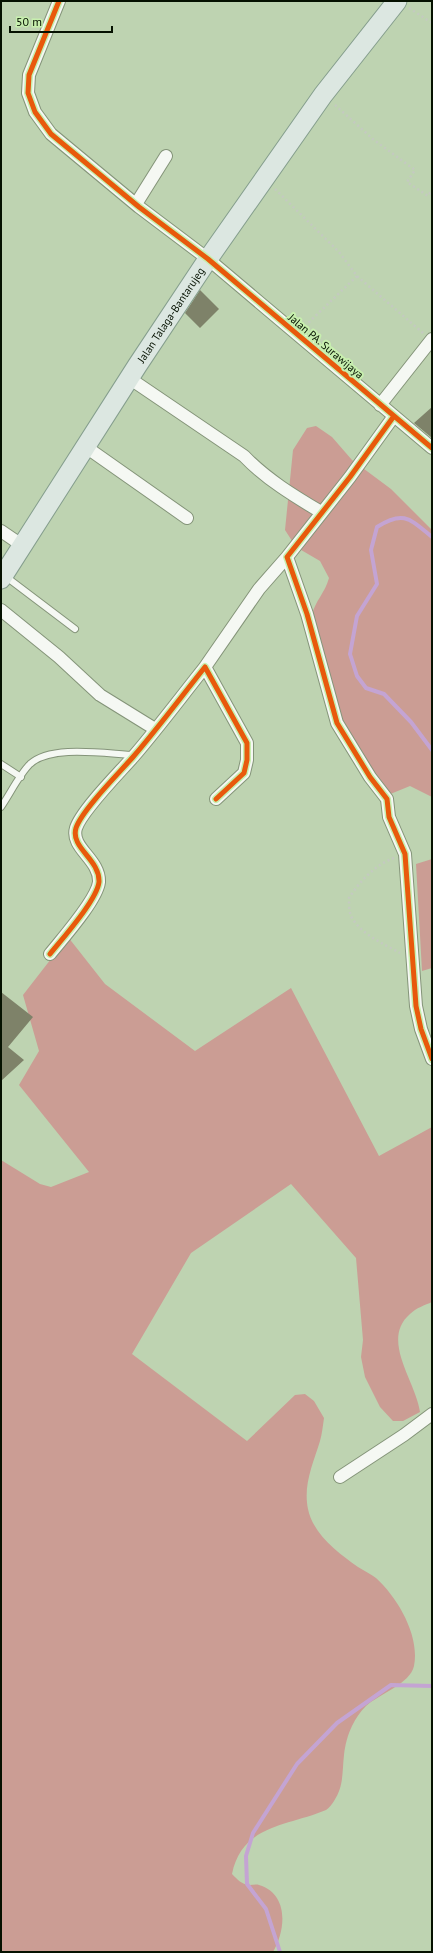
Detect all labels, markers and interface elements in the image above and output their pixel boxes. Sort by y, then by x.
scale bar [10,8,112,34]
text: 50 m [16,14,42,29]
street label: Jalan Talaga-Bantarujeg [134,264,208,366]
street label: Jalan PA. Surawijaya [285,310,366,382]

